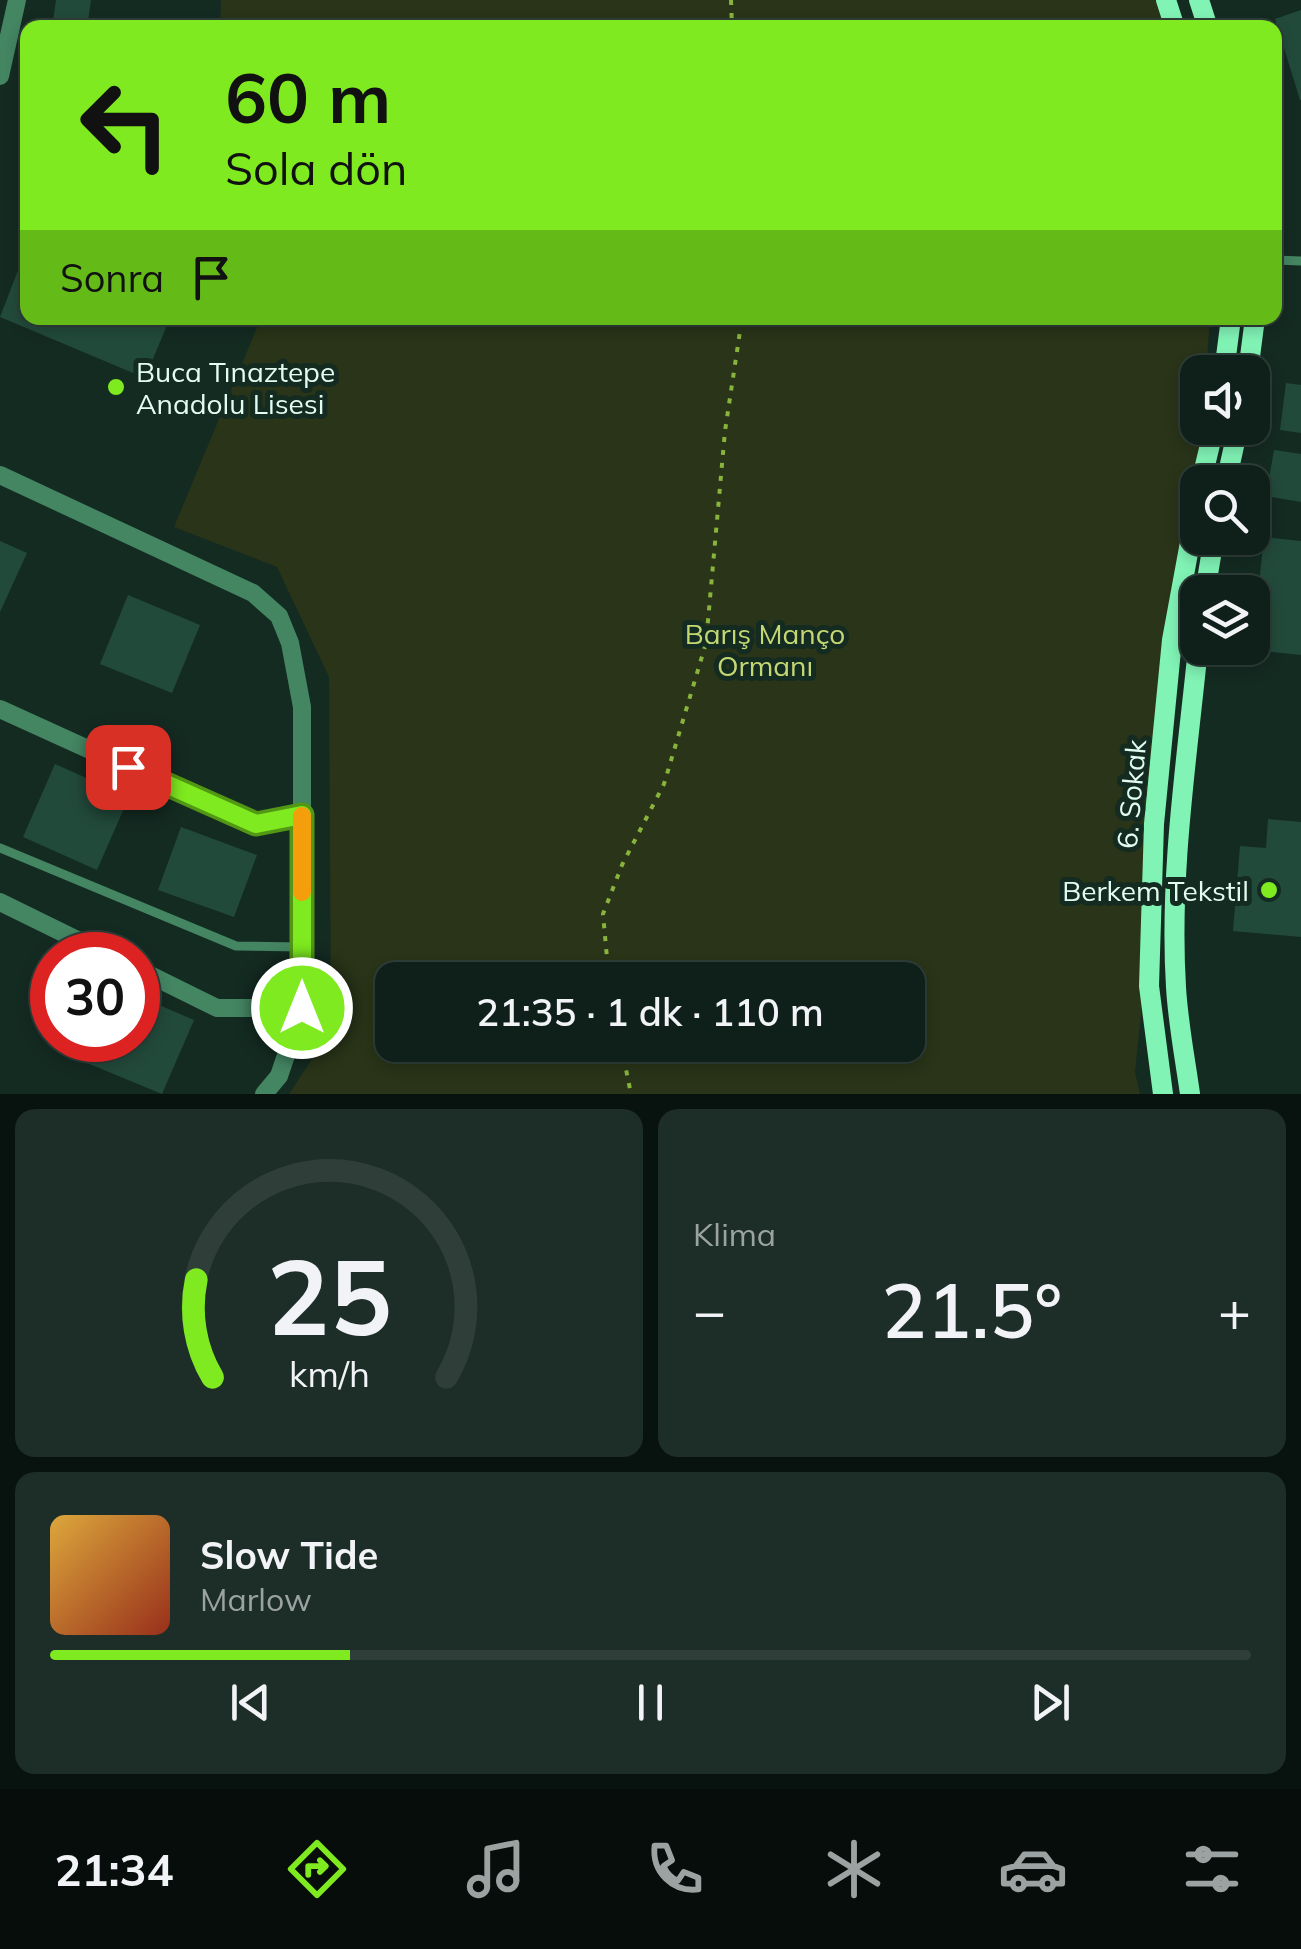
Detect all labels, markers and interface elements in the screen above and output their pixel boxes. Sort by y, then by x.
text: 60 m [225,53,391,141]
icon: left [60,60,190,190]
text: Sola dön [225,140,407,196]
icon: arrive [184,250,239,305]
text: Sonra [60,254,164,302]
place label: Buca Tınaztepe Anadolu Lisesi [136,354,335,421]
map controls [1180,355,1270,665]
button: sound [1180,355,1270,445]
marker: Buca Tınaztepe Anadolu Lisesi [105,376,127,398]
button: search [1180,465,1270,555]
button: layers [1180,575,1270,665]
park label: Barış Manço Ormanı [685,616,845,683]
pin [86,725,171,810]
street label: 6. Sokak [1109,737,1153,850]
icon: arrive [101,740,156,795]
place label: Berkem Tekstil [1062,873,1249,908]
marker: Berkem Tekstil [1258,879,1280,901]
speed limit sign: 30 [30,932,160,1062]
position arrow [250,956,354,1060]
text: 21:35 · 1 dk · 110 m [476,988,824,1036]
text: Klima [693,1214,776,1254]
text: 25 [267,1230,391,1361]
text: 21.5° [882,1263,1062,1357]
text: − [693,1276,726,1345]
text: + [1218,1276,1251,1345]
text: km/h [289,1351,369,1396]
text: Slow Tide [200,1531,378,1579]
text: Marlow [200,1579,312,1619]
icon: previous [223,1675,278,1730]
icon: pause [623,1675,678,1730]
icon: next [1023,1675,1078,1730]
icon: directions [282,1834,352,1904]
icon: music [461,1834,531,1904]
icon: phone [640,1834,710,1904]
icon: climate [819,1834,889,1904]
icon: car [998,1834,1068,1904]
icon: filters [1177,1834,1247,1904]
text: 21:34 [54,1841,174,1897]

